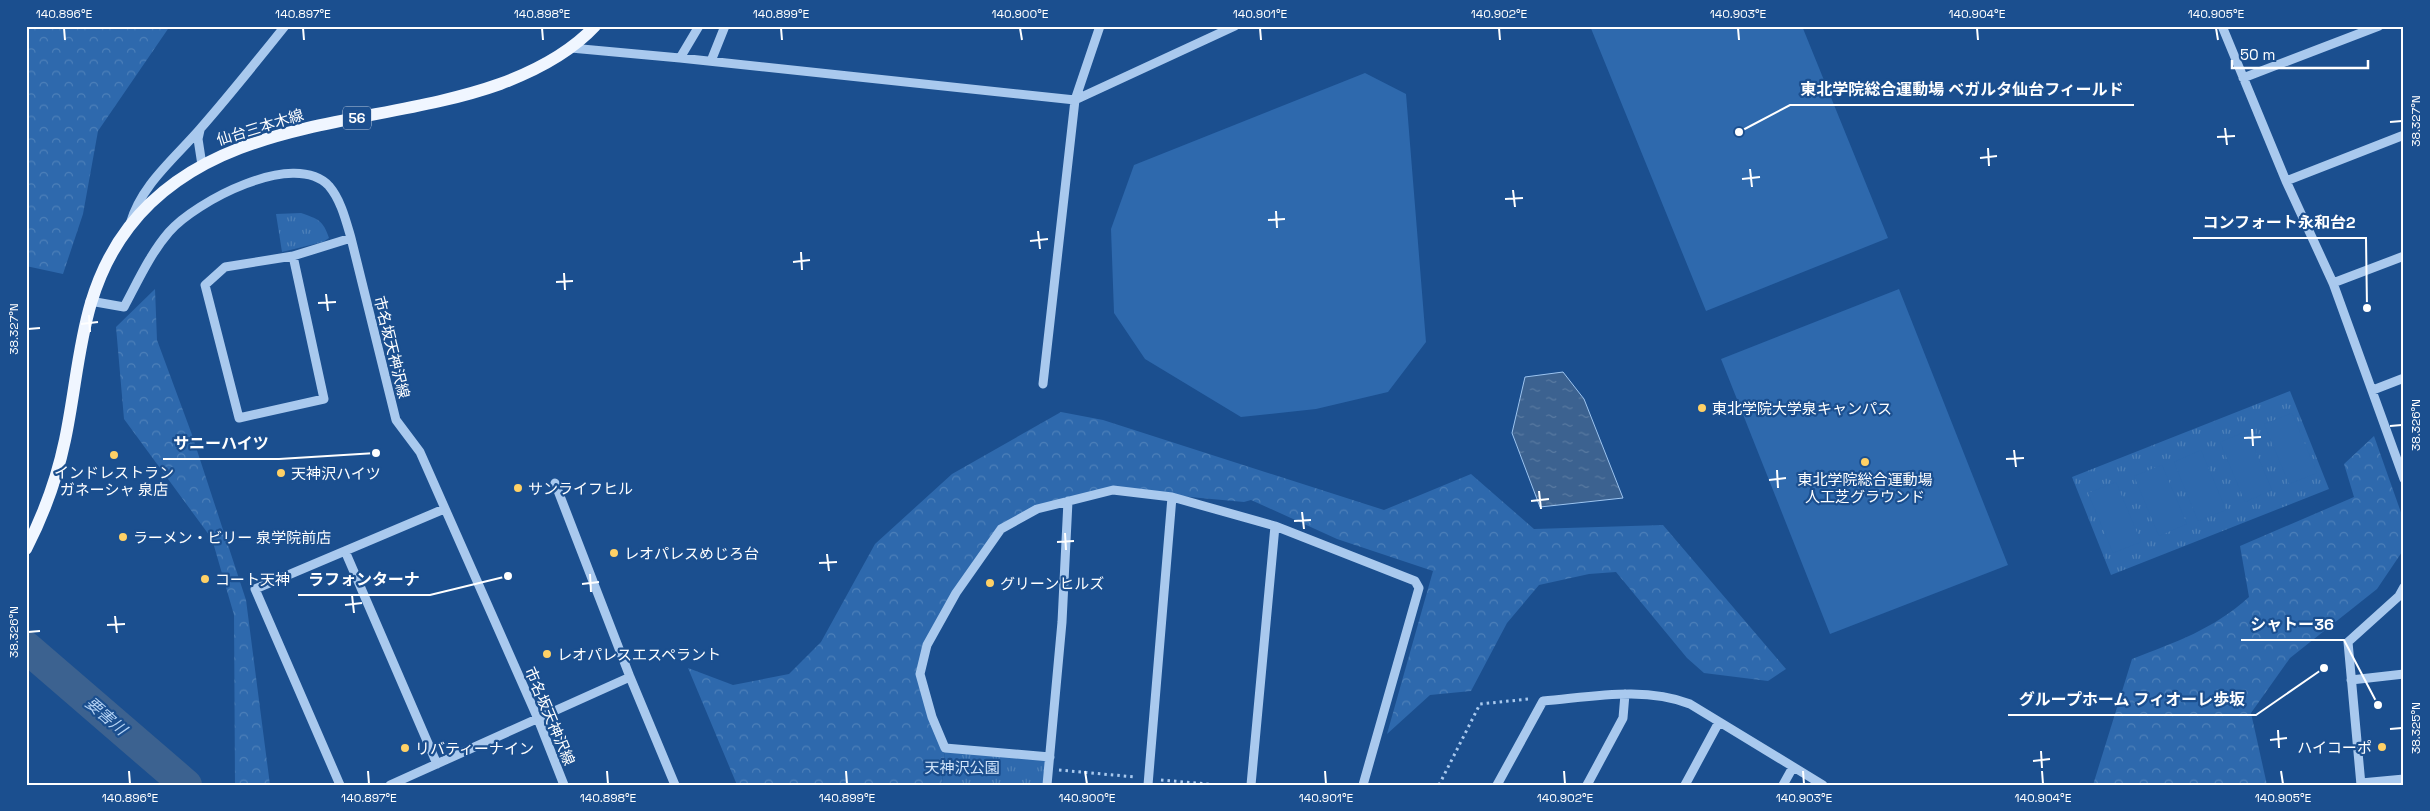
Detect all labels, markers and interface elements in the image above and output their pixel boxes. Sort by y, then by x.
text: 140.896°E [36,6,93,22]
text: 140.897°E [275,6,331,22]
text: 140.898°E [514,6,571,22]
text: 140.899°E [753,6,810,22]
text: 140.900°E [991,6,1049,22]
text: 140.901°E [1233,6,1287,22]
text: 140.902°E [1471,6,1528,22]
text: 140.903°E [1710,6,1767,22]
text: 140.904°E [1949,6,2006,22]
text: 140.905°E [2188,6,2245,22]
scale bar [2232,38,2369,70]
text: 50 m [2240,45,2275,64]
callout: 東北学院総合運動場 ベガルタ仙台フィールド [1790,74,2134,105]
text: 東北学院総合運動場 ベガルタ仙台フィールド [1800,79,2124,100]
text: 38.327°N [2408,95,2424,147]
street label: 仙台三本木線 [214,105,306,149]
road number: 56 [343,106,371,130]
callout: コンフォート永和台2 [2193,207,2366,238]
text: コンフォート永和台2 [2202,212,2356,233]
street label: 市名坂天神沢線 [370,294,414,400]
text: 38.327°N [6,303,22,355]
place label: 東北学院大学泉キャンパス [1712,399,1892,418]
text: 38.326°N [2408,399,2424,451]
marker: 東北学院大学泉キャンパス [1696,402,1708,414]
callout: サニーハイツ [163,428,279,459]
text: サニーハイツ [173,433,269,454]
marker: インドレストラン ガネーシャ 泉店 [108,449,120,461]
marker: 東北学院総合運動場 人工芝グラウンド [1859,456,1871,468]
place label: インドレストラン ガネーシャ 泉店 [54,463,174,499]
place label: 天神沢ハイツ [291,464,381,483]
marker: 天神沢ハイツ [275,467,287,479]
place label: 東北学院総合運動場 人工芝グラウンド [1797,470,1933,506]
place label: サンライフヒル [528,479,633,498]
marker: サンライフヒル [512,482,524,494]
place label: ラーメン・ビリー 泉学院前店 [133,528,331,547]
marker: ラーメン・ビリー 泉学院前店 [117,531,129,543]
place label: レオパレスめじろ台 [624,544,759,563]
marker: レオパレスめじろ台 [608,547,620,559]
callout: ラフォンターナ [298,564,430,595]
text: ラフォンターナ [308,569,420,590]
place label: コート天神 [215,570,290,589]
marker: コート天神 [199,573,211,585]
place label: グリーンヒルズ [1000,574,1104,593]
marker: グリーンヒルズ [984,577,996,589]
text: 38.326°N [6,606,22,658]
callout: シャトー36 [2241,609,2344,640]
text: シャトー36 [2250,614,2334,635]
place label: レオパレスエスペラント [557,645,721,664]
marker: レオパレスエスペラント [541,648,553,660]
street label: 市名坂天神沢線 [521,664,579,768]
callout: グループホーム フィオーレ歩坂 [2008,684,2256,715]
text: グループホーム フィオーレ歩坂 [2019,689,2245,710]
water label: 要害川 [81,692,133,741]
text: 38.325°N [2408,702,2424,754]
place label: ハイコーポ [2297,738,2372,757]
place label: リバティーナイン [415,739,534,758]
marker: ハイコーポ [2376,741,2388,753]
marker: リバティーナイン [399,742,411,754]
park label: 天神沢公園 [924,758,1000,777]
text: 140.896°E [102,790,159,806]
text: 140.897°E [341,790,397,806]
text: 140.898°E [580,790,637,806]
text: 140.899°E [819,790,876,806]
text: 140.900°E [1058,790,1116,806]
text: 140.901°E [1299,790,1353,806]
text: 140.902°E [1537,790,1594,806]
text: 140.903°E [1776,790,1833,806]
text: 140.904°E [2015,790,2072,806]
text: 140.905°E [2255,790,2312,806]

